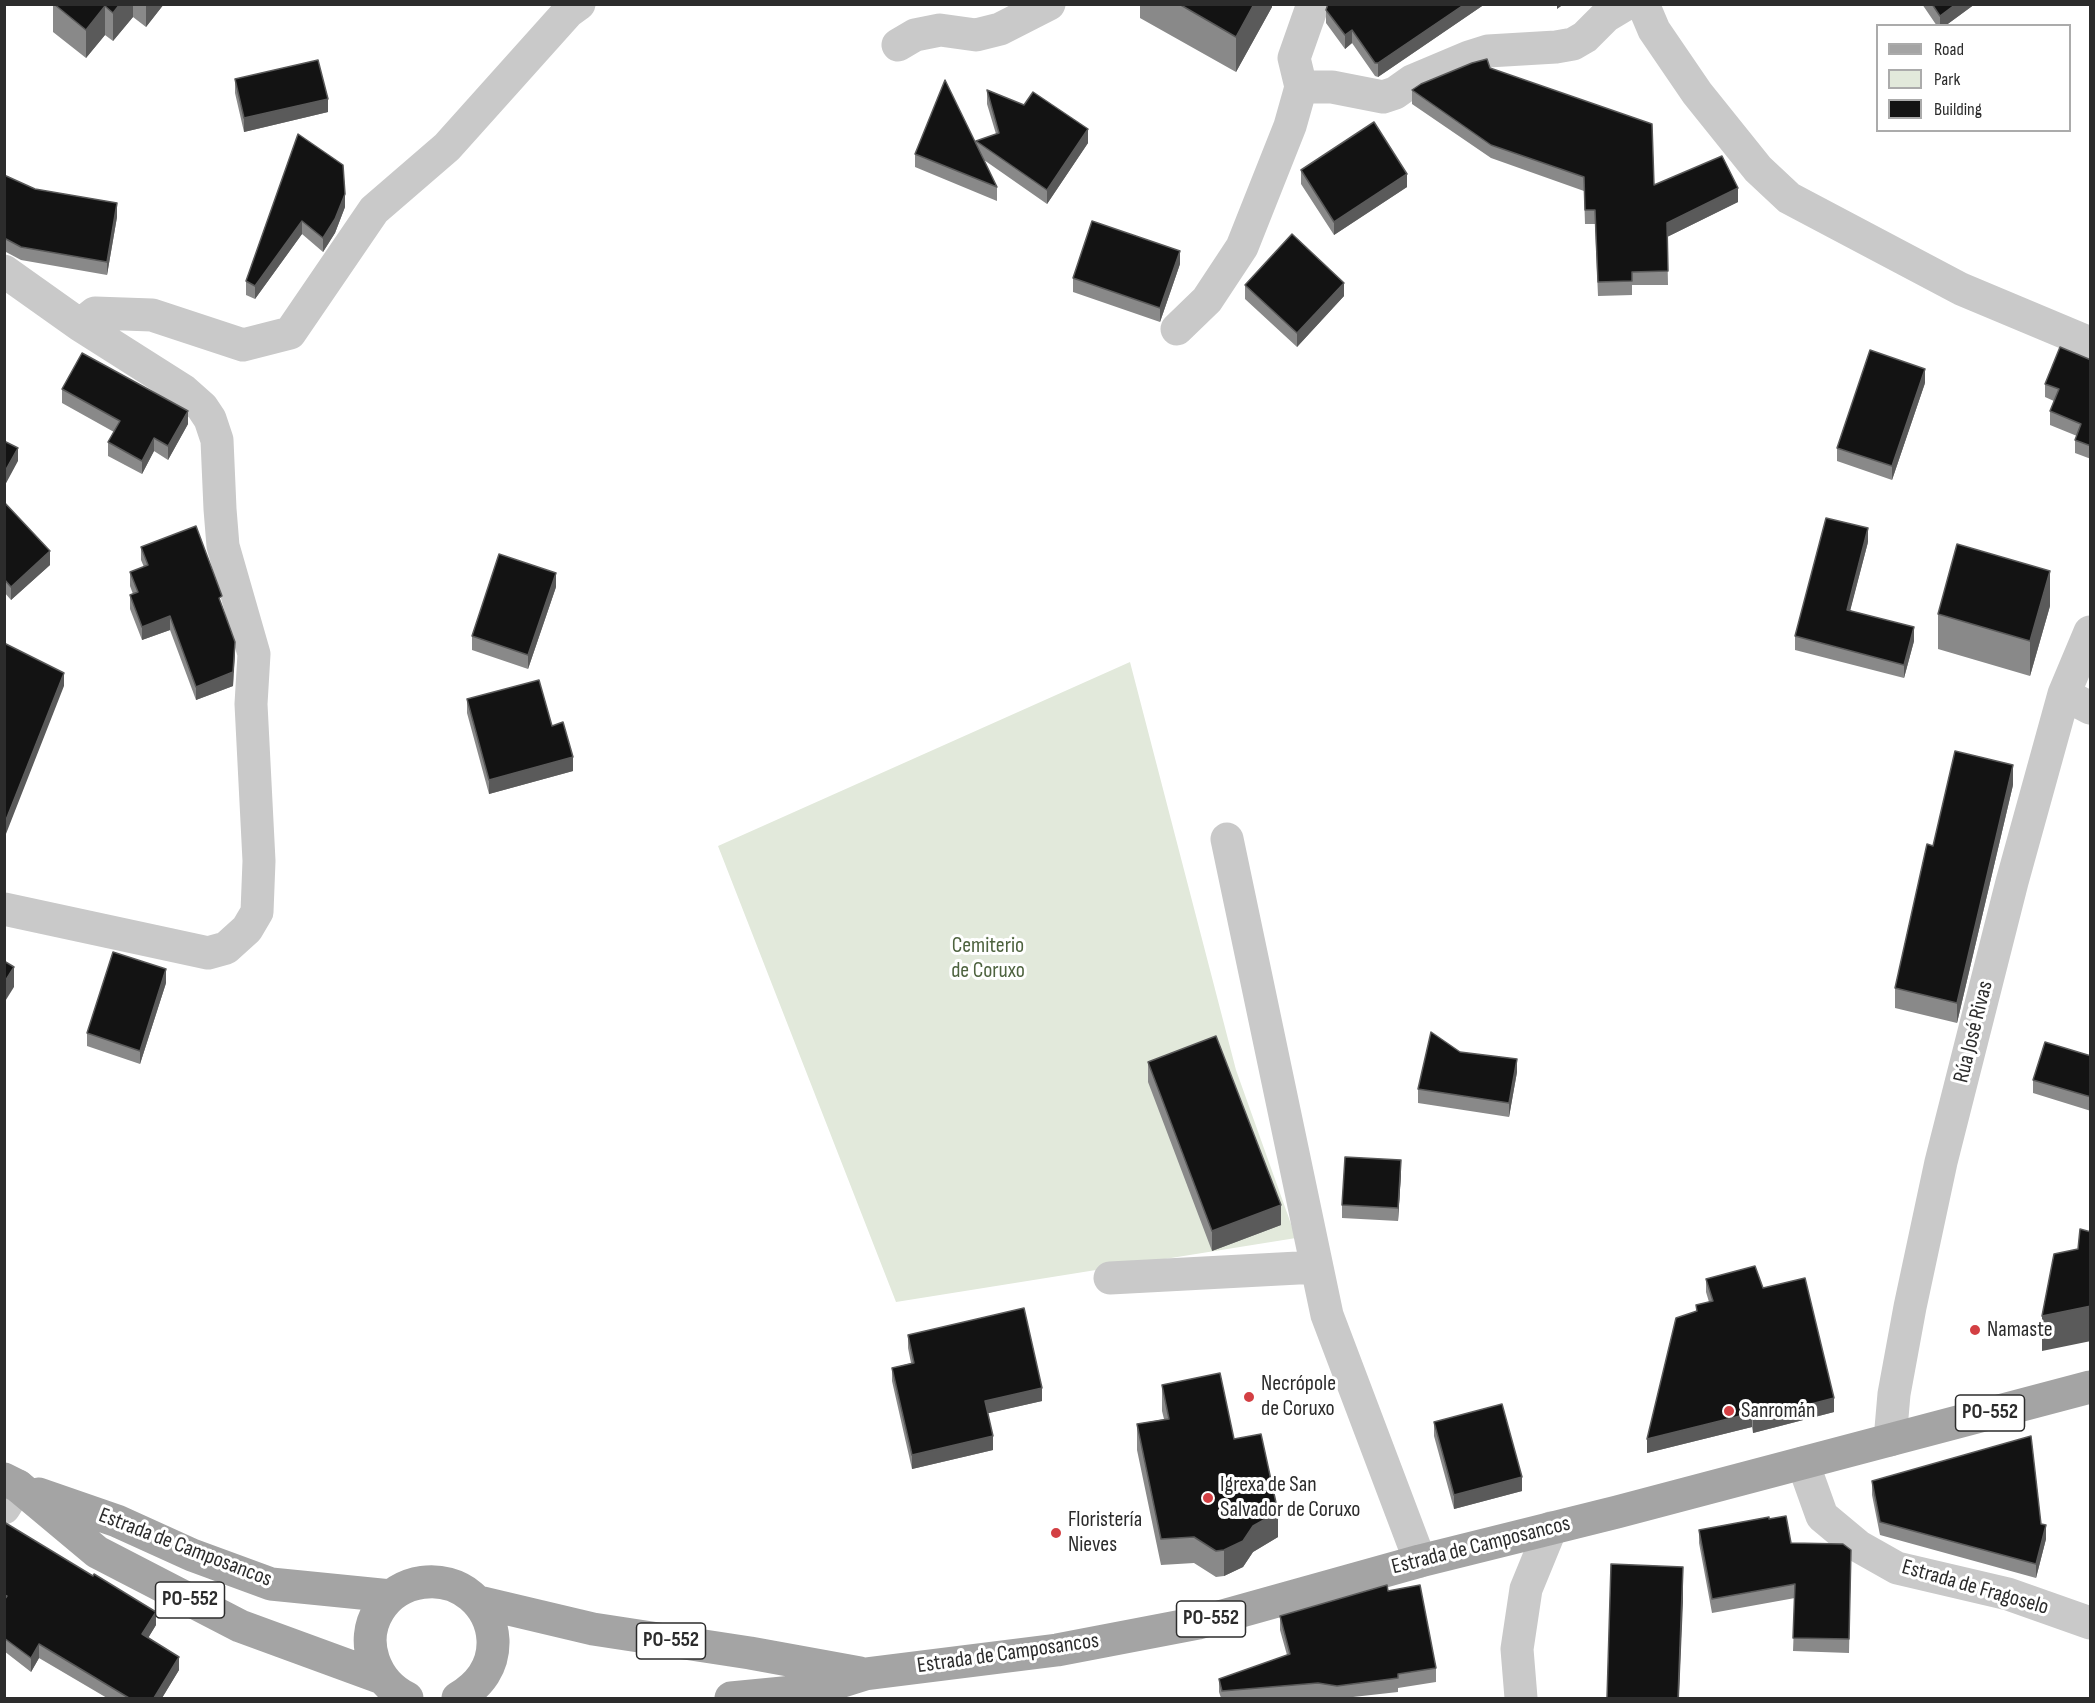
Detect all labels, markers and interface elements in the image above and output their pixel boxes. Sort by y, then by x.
legend [1876,24,2071,132]
text: Road [1934,39,1964,60]
text: Park [1934,69,1960,90]
text: Building [1934,99,1982,120]
park label: Cemiterio de Coruxo [951,933,1025,984]
street label: Rúa José Rivas [1949,978,1999,1086]
place label: Namaste [1987,1317,2053,1343]
marker: Namaste [1968,1323,1982,1337]
place label: Necrópole de Coruxo [1261,1371,1336,1422]
marker: Necrópole de Coruxo [1242,1390,1256,1404]
road number: PO-552 [1956,1395,2024,1431]
place label: Sanromán [1741,1398,1815,1424]
marker: Sanromán [1722,1404,1736,1418]
place label: Igrexa de San Salvador de Coruxo [1220,1472,1360,1524]
marker: Igrexa de San Salvador de Coruxo [1201,1491,1215,1505]
street label: Estrada de Camposancos [95,1503,275,1593]
place label: Floristería Nieves [1068,1507,1142,1558]
street label: Estrada de Camposancos [1389,1511,1573,1581]
marker: Floristería Nieves [1049,1526,1063,1540]
street label: Estrada de Fragoselo [1899,1554,2051,1622]
road number: PO-552 [156,1582,225,1618]
road number: PO-552 [1176,1601,1246,1637]
road number: PO-552 [636,1623,706,1659]
street label: Estrada de Camposancos [915,1628,1101,1680]

